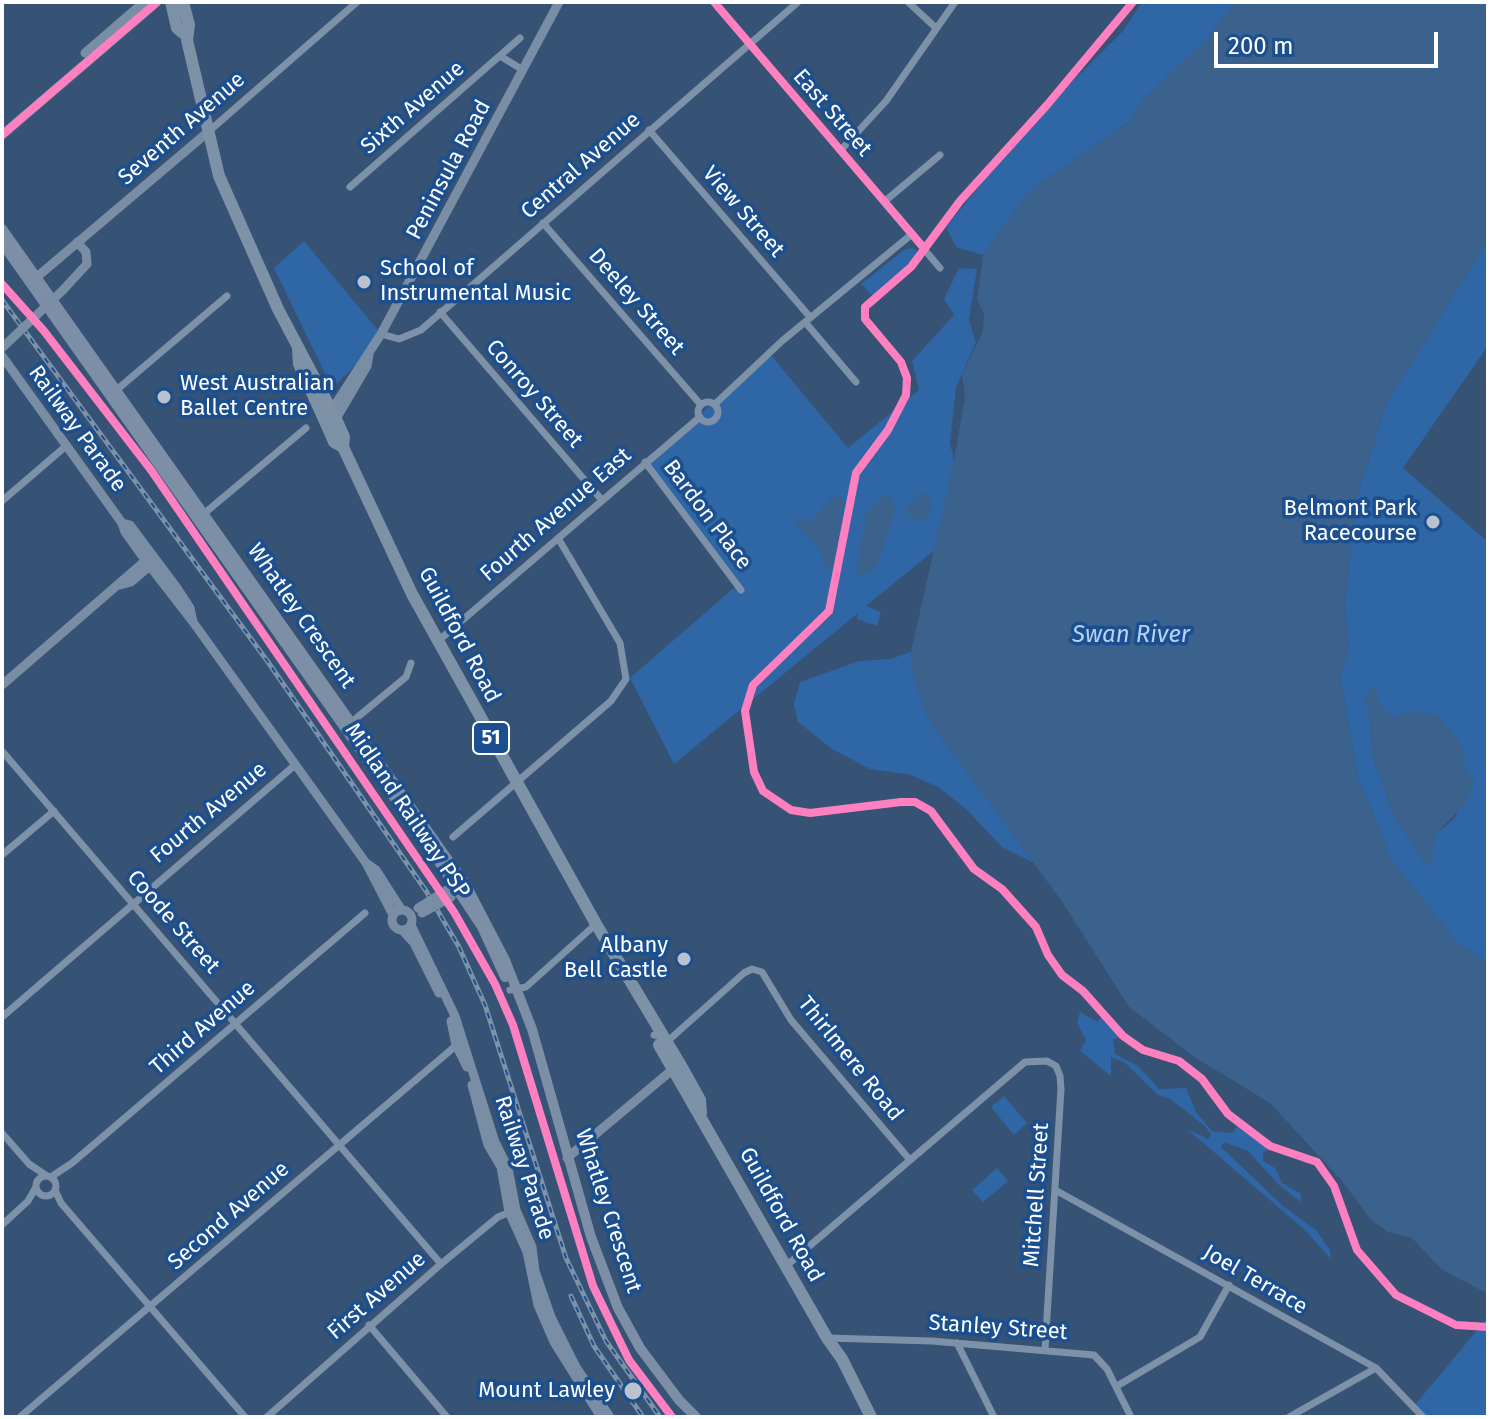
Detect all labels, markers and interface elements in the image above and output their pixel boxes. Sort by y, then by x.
scale bar [1218,16,1442,66]
text: 200 m [1228,32,1294,60]
street label: Sixth Avenue [356,56,470,160]
street label: East Street [787,64,877,162]
street label: Seventh Avenue [113,67,251,191]
street label: Peninsula Road [401,96,497,244]
street label: Central Avenue [516,107,646,225]
street label: View Street [696,161,790,263]
street label: Deeley Street [582,243,690,361]
place label: School of Instrumental Music [380,256,571,308]
marker: School of Instrumental Music [355,273,373,291]
street label: Conroy Street [480,335,588,453]
street label: Railway Parade [22,361,132,497]
place label: West Australian Ballet Centre [180,371,335,422]
marker: West Australian Ballet Centre [155,388,173,406]
street label: Fourth Avenue East [475,442,637,588]
street label: Bardon Place [657,455,757,575]
place label: Belmont Park Racecourse [1284,496,1417,548]
marker: Belmont Park Racecourse [1424,513,1442,531]
street label: Whatley Crescent [241,539,361,693]
street label: Guildford Road [412,563,506,707]
water label: Swan River [1072,621,1190,649]
street label: Midland Railway PSP [339,719,475,903]
road number: 51 [473,722,509,754]
street label: Fourth Avenue [145,757,273,869]
street label: Coode Street [121,865,225,979]
place label: Albany Bell Castle [564,933,668,984]
marker: Albany Bell Castle [675,950,693,968]
street label: Third Avenue [145,975,261,1081]
street label: Thirlmere Road [792,991,908,1127]
street label: Railway Parade [488,1093,560,1243]
street label: Mitchell Street [1019,1122,1055,1268]
street label: Whatley Crescent [569,1126,647,1296]
street label: Guildford Road [733,1143,829,1287]
street label: Second Avenue [163,1156,295,1276]
street label: Joel Terrace [1198,1240,1312,1320]
street label: First Avenue [323,1246,431,1346]
street label: Stanley Street [928,1310,1068,1346]
place label: Mount Lawley [478,1378,615,1404]
marker: Mount Lawley [622,1380,644,1402]

